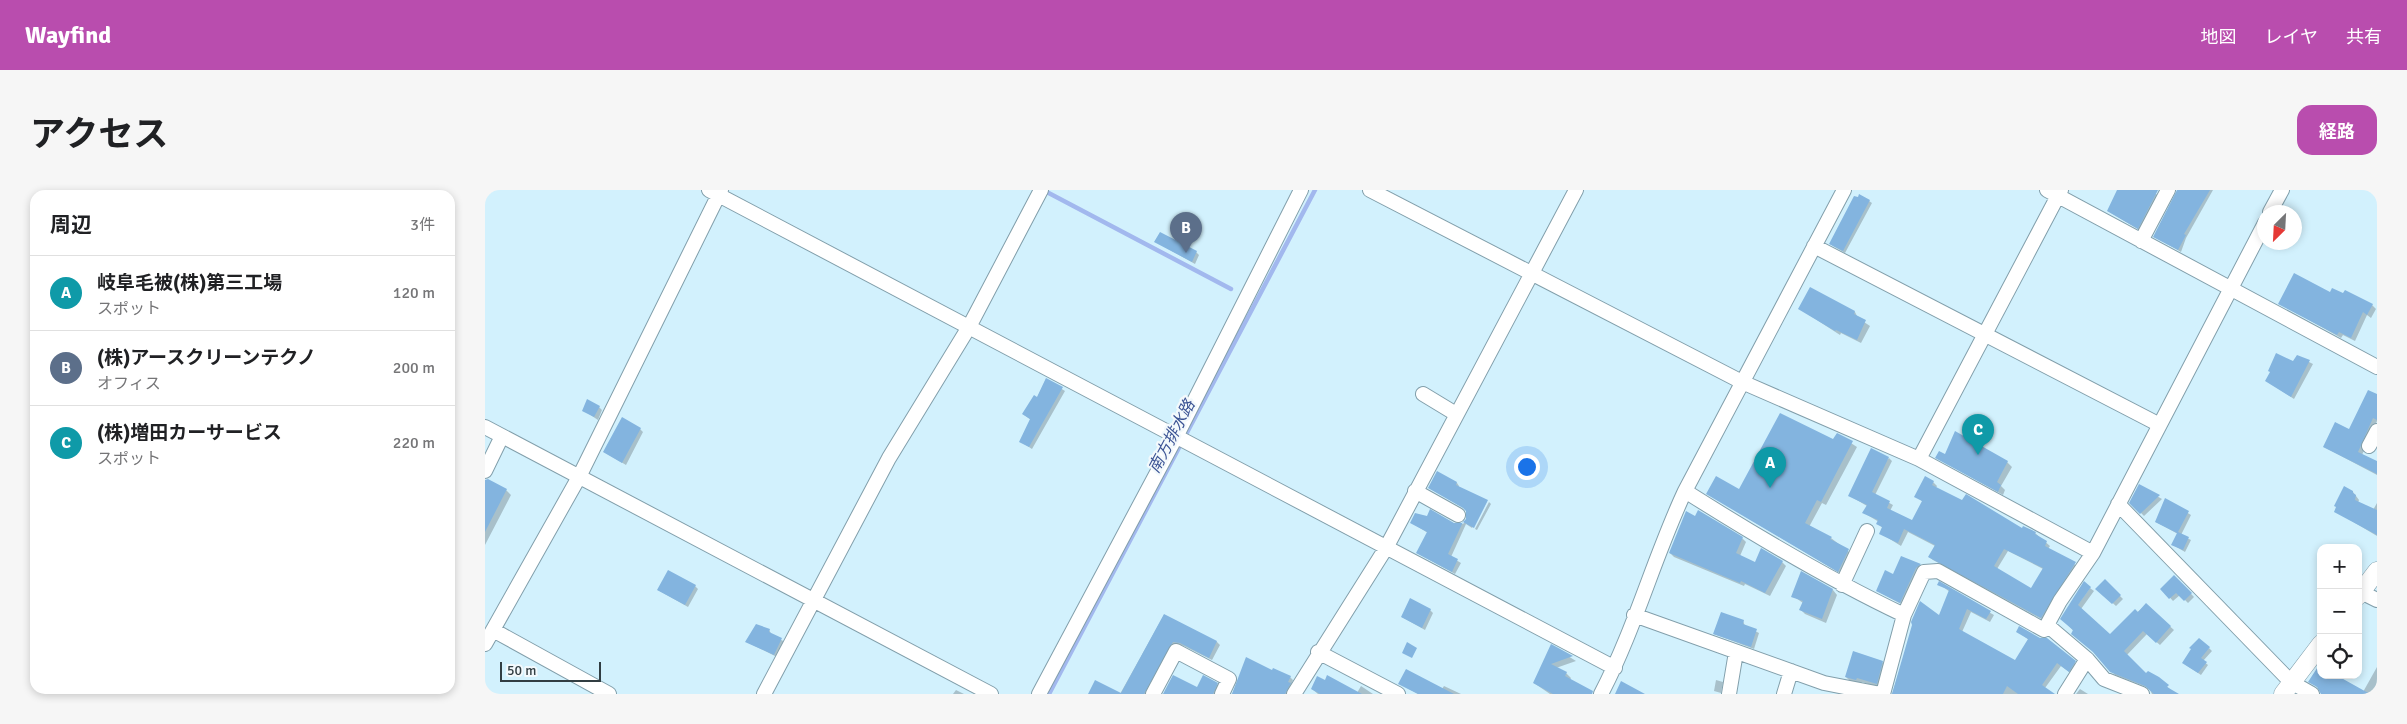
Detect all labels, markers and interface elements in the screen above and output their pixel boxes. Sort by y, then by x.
text: Wayfind [25,20,111,50]
text: 地図 [2201,26,2237,48]
text: レイヤ [2265,26,2318,48]
text: 共有 [2346,26,2382,48]
button: 経路 [2297,105,2377,155]
text: アクセス [30,113,168,156]
north arrow [2257,205,2302,250]
text: 周辺 [50,212,92,238]
pin: B [1170,212,1202,253]
text: 3件 [410,215,435,235]
text: 岐阜毛被(株)第三工場 [97,271,282,295]
text: A [61,283,71,303]
text: 120 m [393,283,435,303]
text: スポット [97,299,161,319]
text: (株)アースクリーンテクノ [97,346,316,370]
text: B [61,358,71,378]
text: 200 m [393,358,435,378]
text: オフィス [97,374,161,394]
water label: 南方排水路 [1144,395,1200,476]
pin: C [1962,414,1994,455]
text: (株)増田カーサービス [97,421,282,445]
text: C [61,433,71,453]
text: 220 m [393,433,435,453]
pin: A [1754,447,1786,488]
text: スポット [97,449,161,469]
your location [1514,454,1540,480]
map controls [2317,544,2362,679]
button: + [2317,544,2362,589]
button: − [2317,589,2362,634]
button: locate [2317,634,2362,679]
scale bar [500,659,601,682]
text: 50 m [507,662,536,679]

